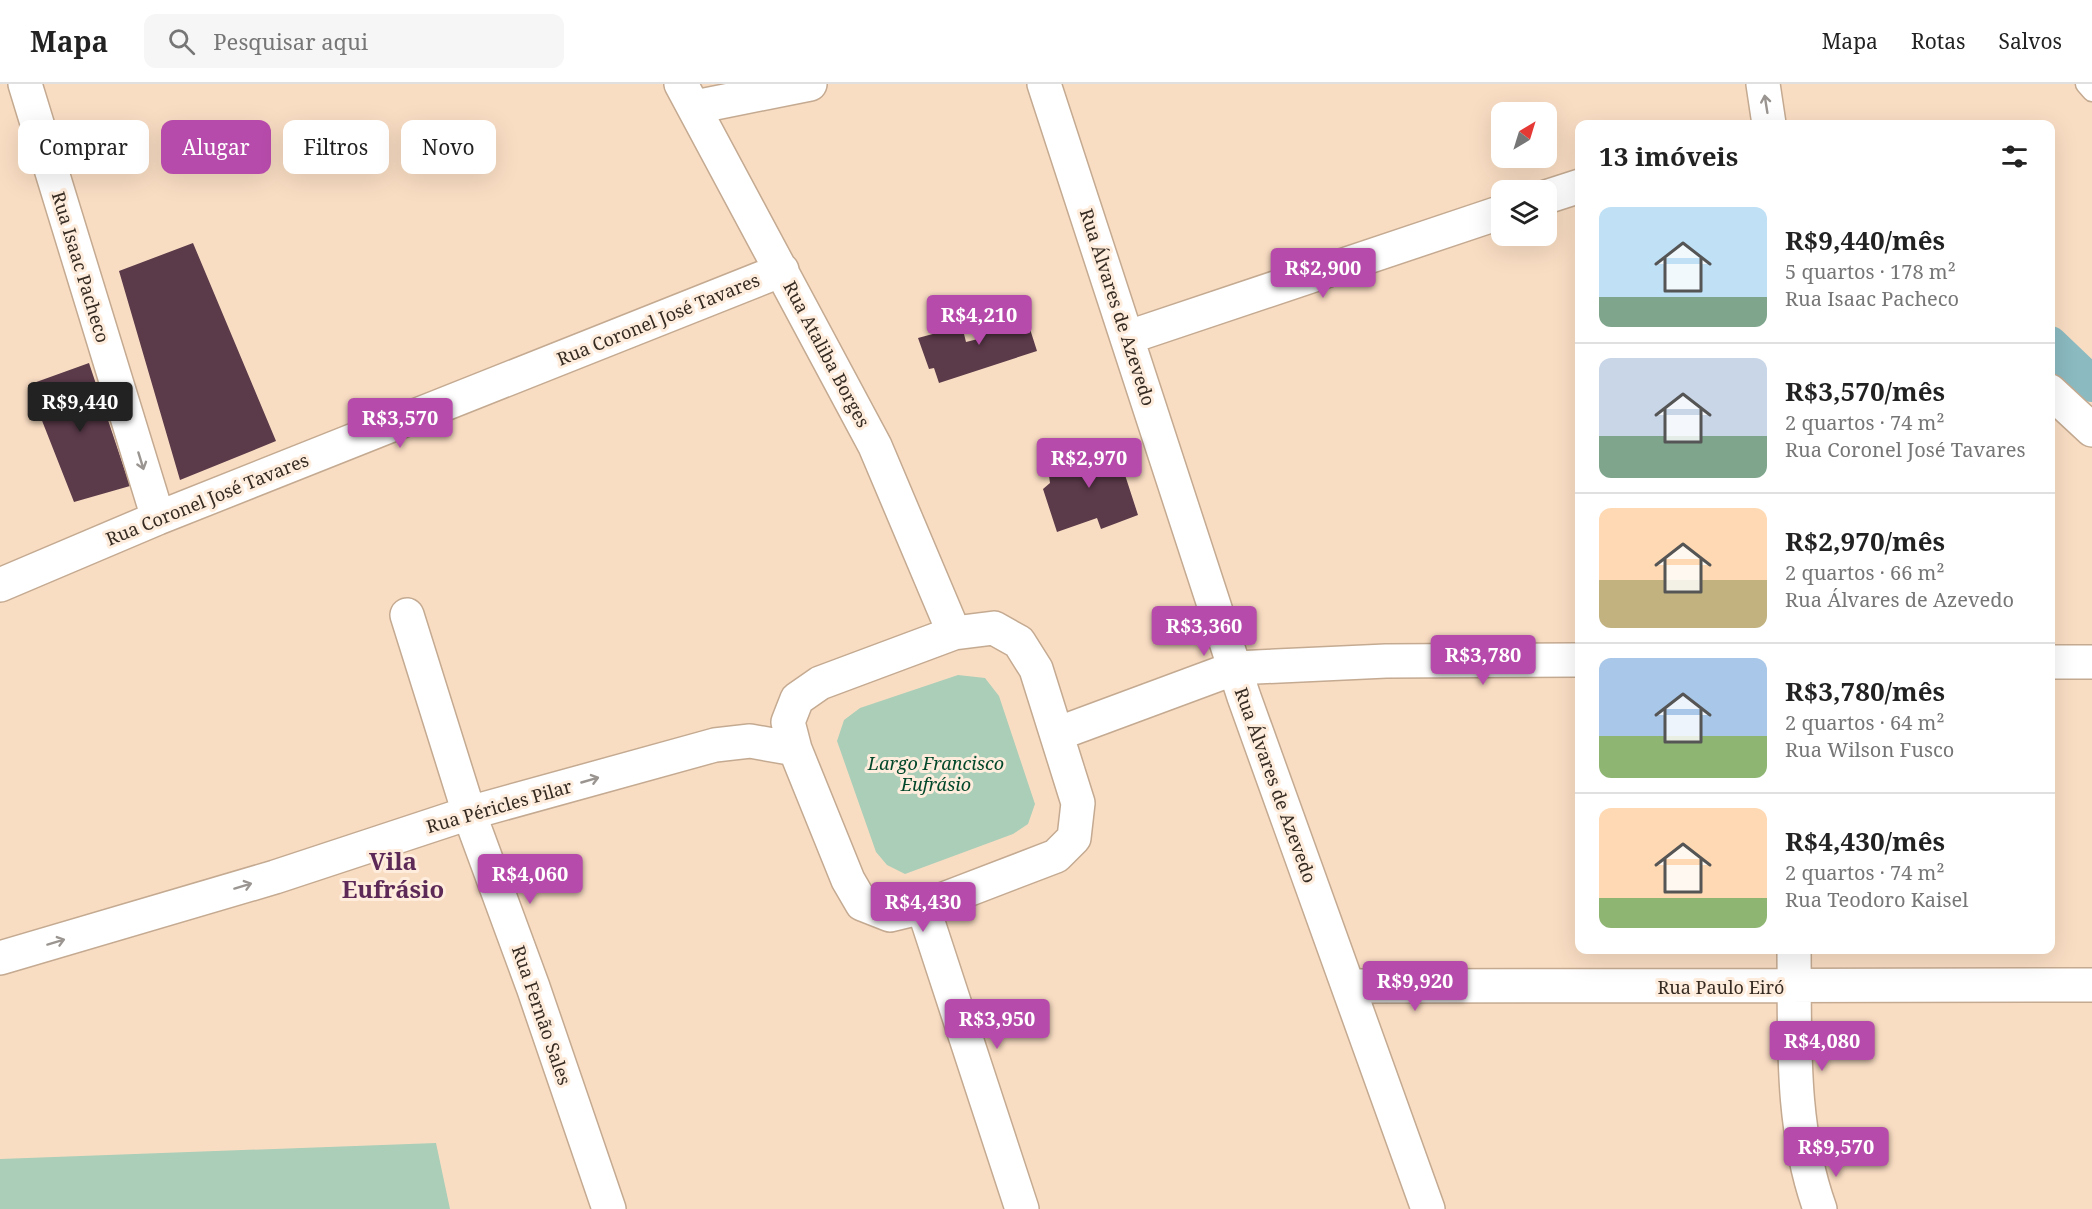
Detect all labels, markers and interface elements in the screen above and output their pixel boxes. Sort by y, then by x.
search box [144,14,564,68]
text: Mapa [30,22,108,60]
icon: search [165,25,198,58]
text: Pesquisar aqui [213,26,368,56]
text: Mapa [1822,27,1878,55]
text: Rotas [1911,27,1965,55]
text: Salvos [1998,27,2062,55]
one-way arrow [1760,95,1771,115]
north arrow [1491,102,1557,168]
map controls [1491,102,1557,246]
chip: Comprar [18,120,149,174]
chip: Alugar [161,120,271,174]
chip: Filtros [283,120,389,174]
chip: Novo [401,120,496,174]
text: 13 imóveis [1599,138,1738,174]
icon: filters [1998,140,2031,173]
button: layers [1491,180,1557,246]
street label: Rua Isaac Pacheco [47,189,115,345]
street label: Rua Álvares de Azevedo [1075,205,1161,409]
text: R$9,440/mês [1785,222,1945,258]
icon: home [1647,231,1719,303]
pin: R$2,900 [1268,248,1378,299]
text: R$2,900 [1285,254,1361,281]
text: 5 quartos · 178 m² [1785,258,1956,285]
street label: Rua Coronel José Tavares [553,267,763,371]
street label: Rua Ataliba Borges [778,277,876,431]
text: Rua Isaac Pacheco [1785,285,1959,312]
pin: R$4,210 [924,295,1034,346]
text: R$4,210 [941,301,1017,328]
text: R$3,570/mês [1785,373,1945,409]
pin: R$9,440 [25,382,135,433]
icon: home [1647,382,1719,454]
text: R$9,440 [42,388,118,415]
pin: R$3,570 [345,398,455,449]
text: R$3,570 [362,404,438,431]
text: 2 quartos · 74 m² [1785,409,1945,436]
text: Rua Coronel José Tavares [1785,436,2026,463]
pin: R$2,970 [1034,438,1144,489]
text: R$2,970 [1051,444,1127,471]
street label: Rua Coronel José Tavares [102,447,312,551]
one-way arrow [136,451,147,470]
text: R$2,970/mês [1785,523,1945,559]
icon: home [1647,532,1719,604]
text: 2 quartos · 66 m² [1785,559,1945,586]
text: Rua Álvares de Azevedo [1785,586,2014,613]
pin: R$3,360 [1149,606,1259,657]
text: R$3,360 [1166,612,1242,639]
pin: R$3,780 [1428,635,1538,686]
text: R$3,780 [1445,641,1521,668]
text: R$3,780/mês [1785,673,1945,709]
icon: home [1647,682,1719,754]
street label: Rua Álvares de Azevedo [1229,684,1323,886]
text: 2 quartos · 64 m² [1785,709,1945,736]
text: Rua Wilson Fusco [1785,736,1954,763]
park label: Largo Francisco Eufrásio [867,751,1004,796]
one-way arrow [580,773,599,785]
street label: Rua Péricles Pilar [423,774,575,838]
text: R$4,430/mês [1785,823,1945,859]
icon: home [1647,832,1719,904]
district label: Vila Eufrásio [342,844,444,905]
pin: R$4,060 [475,854,585,905]
text: 2 quartos · 74 m² [1785,859,1945,886]
text: R$4,060 [492,860,568,887]
one-way arrow [233,880,252,891]
pin: R$4,430 [868,882,978,933]
text: Rua Teodoro Kaisel [1785,886,1968,913]
text: R$4,430 [885,888,961,915]
one-way arrow [46,936,65,947]
street label: Rua Fernão Sales [507,942,577,1088]
pin: R$9,920 [1360,961,1470,1012]
text: R$9,920 [1377,967,1453,994]
street label: Rua Paulo Eiró [1658,975,1784,999]
pin: R$3,950 [942,999,1052,1050]
text: R$3,950 [959,1005,1035,1032]
pin: R$4,080 [1767,1021,1877,1072]
text: R$4,080 [1784,1027,1860,1054]
pin: R$9,570 [1781,1127,1891,1178]
text: R$9,570 [1798,1133,1874,1160]

